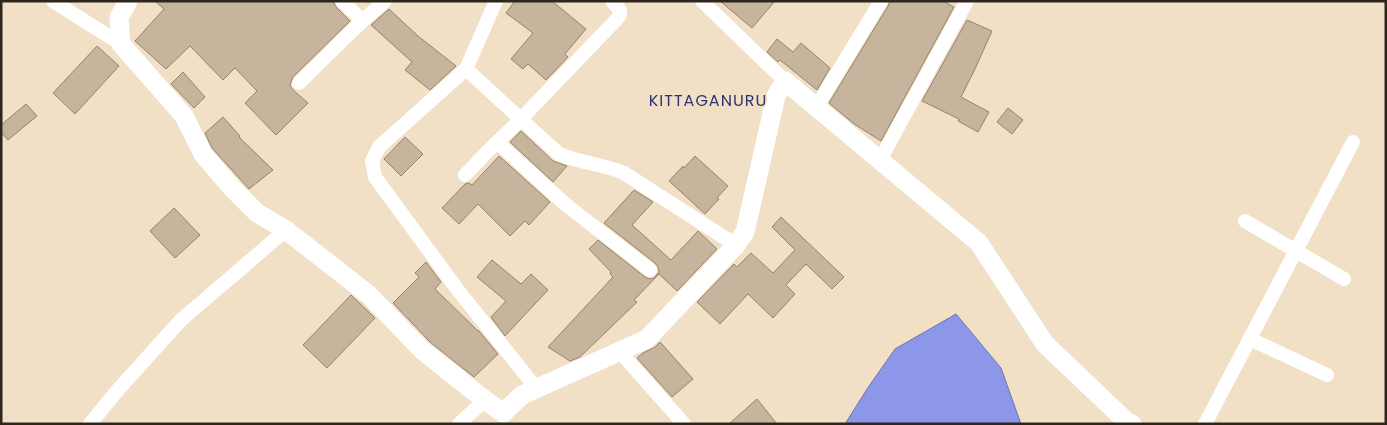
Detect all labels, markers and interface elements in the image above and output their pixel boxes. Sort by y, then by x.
district label: KITTAGANURU [649,89,767,112]

